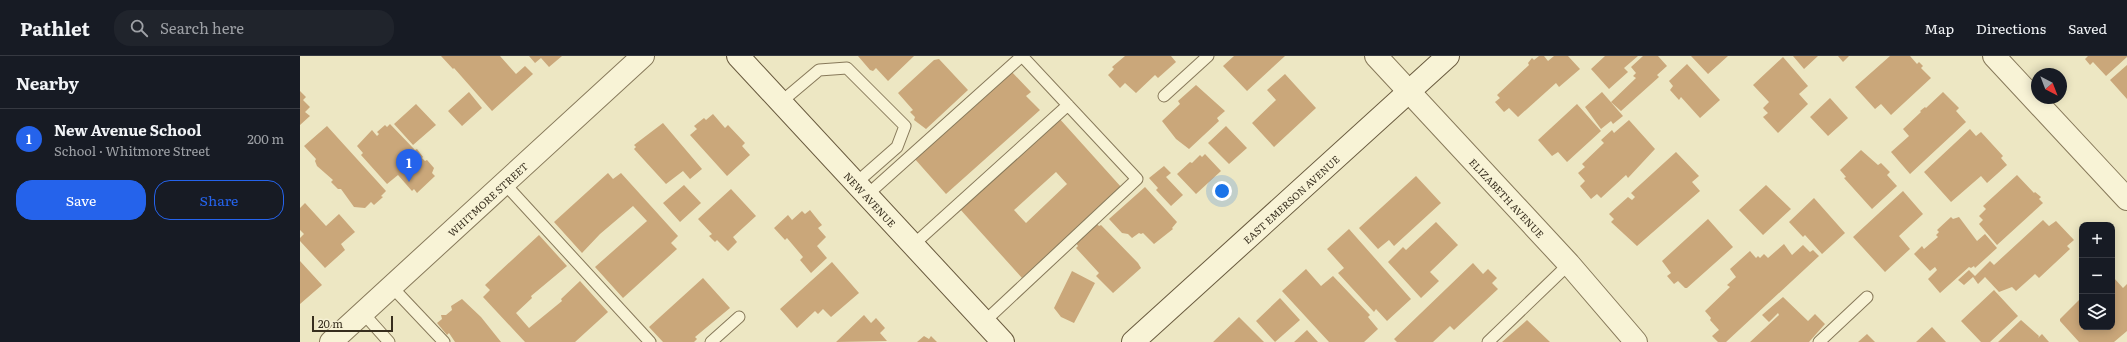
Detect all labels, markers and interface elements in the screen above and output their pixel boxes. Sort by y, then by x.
search box [114,10,394,46]
text: Pathlet [20,14,90,42]
text: Search here [160,16,244,39]
icon: search [128,17,150,39]
text: Map [1924,18,1954,38]
text: Directions [1976,18,2046,38]
text: Saved [2068,18,2107,38]
north arrow [2031,68,2067,104]
text: Nearby [16,70,79,95]
text: New Avenue School [54,118,201,141]
text: 1 [26,129,32,148]
text: 200 m [247,129,284,148]
text: School · Whitmore Street [54,141,210,160]
pin: 1 [396,149,422,182]
street label: EAST EMERSON AVENUE [1239,151,1342,247]
street label: ELIZABETH AVENUE [1466,154,1548,241]
street label: WHITMORE STREET [444,158,531,239]
street label: NEW AVENUE [841,168,900,230]
button: Save [16,180,146,220]
button: Share [154,180,284,220]
your location [1212,181,1232,201]
map controls [2079,222,2115,330]
button: + [2079,222,2115,258]
button: − [2079,258,2115,294]
button: layers [2079,294,2115,330]
scale bar [312,314,393,333]
text: 20 m [318,315,343,331]

